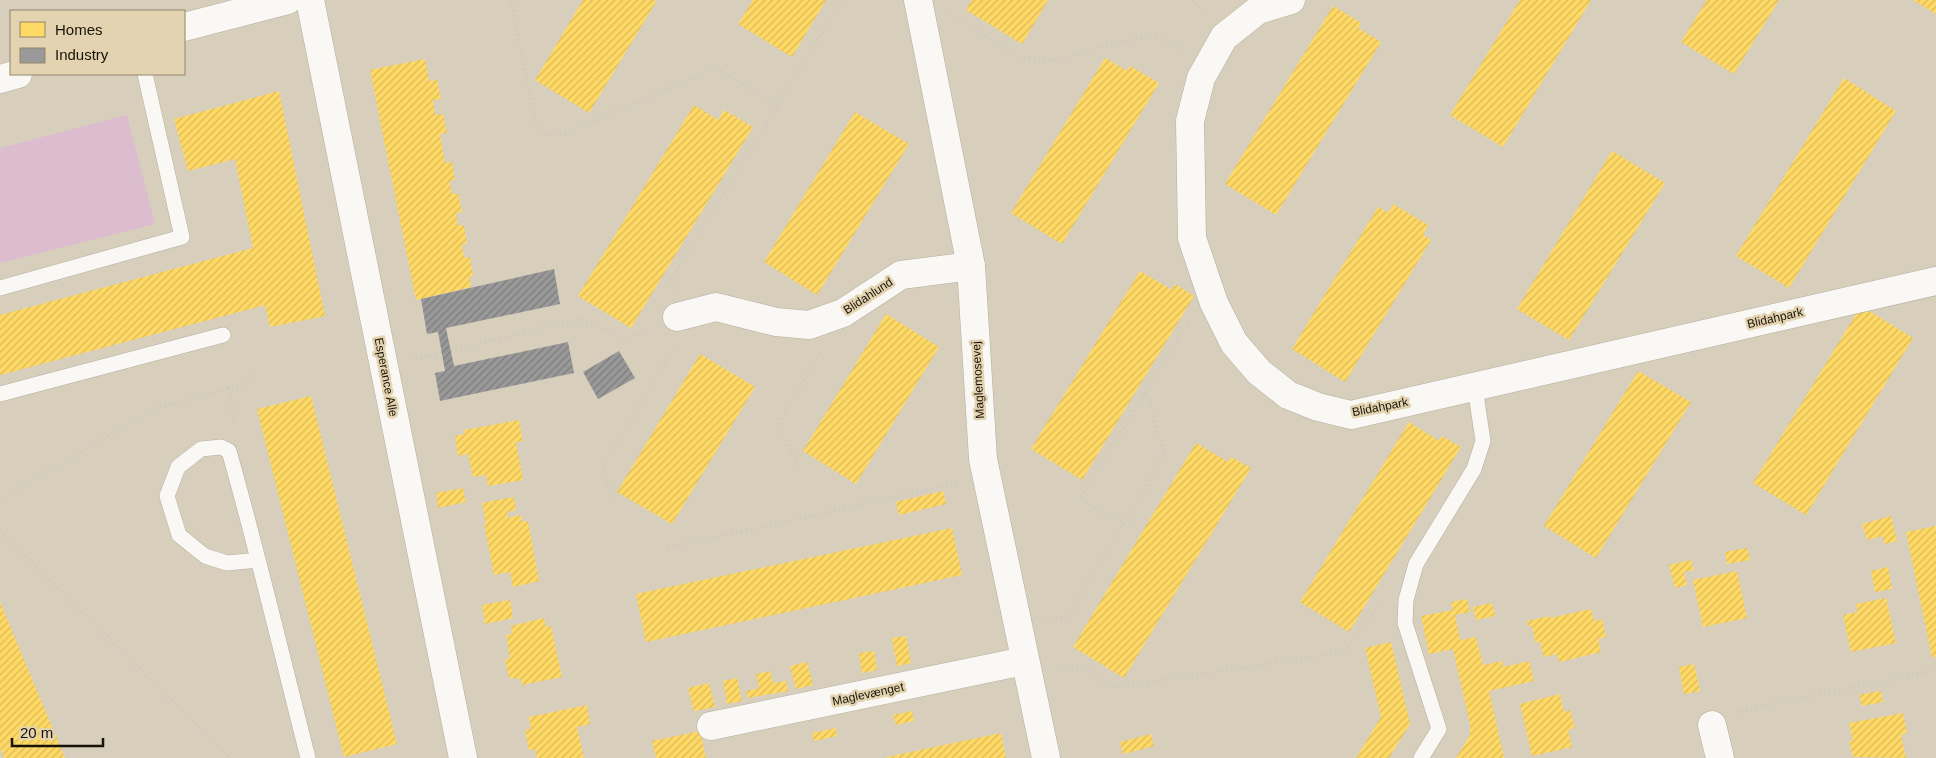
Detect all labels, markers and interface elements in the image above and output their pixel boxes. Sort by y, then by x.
legend [10,10,185,75]
text: Homes [55,21,103,38]
text: Industry [55,46,109,63]
street label: Blidahlund [841,275,895,317]
street label: Blidahpark [1746,305,1805,331]
street label: Esperance Alle [371,336,401,418]
street label: Maglemosevej [969,341,987,419]
street label: Blidahpark [1351,395,1410,419]
street label: Maglevænget [831,679,906,708]
scale bar [12,716,104,748]
text: 20 m [20,724,53,741]

